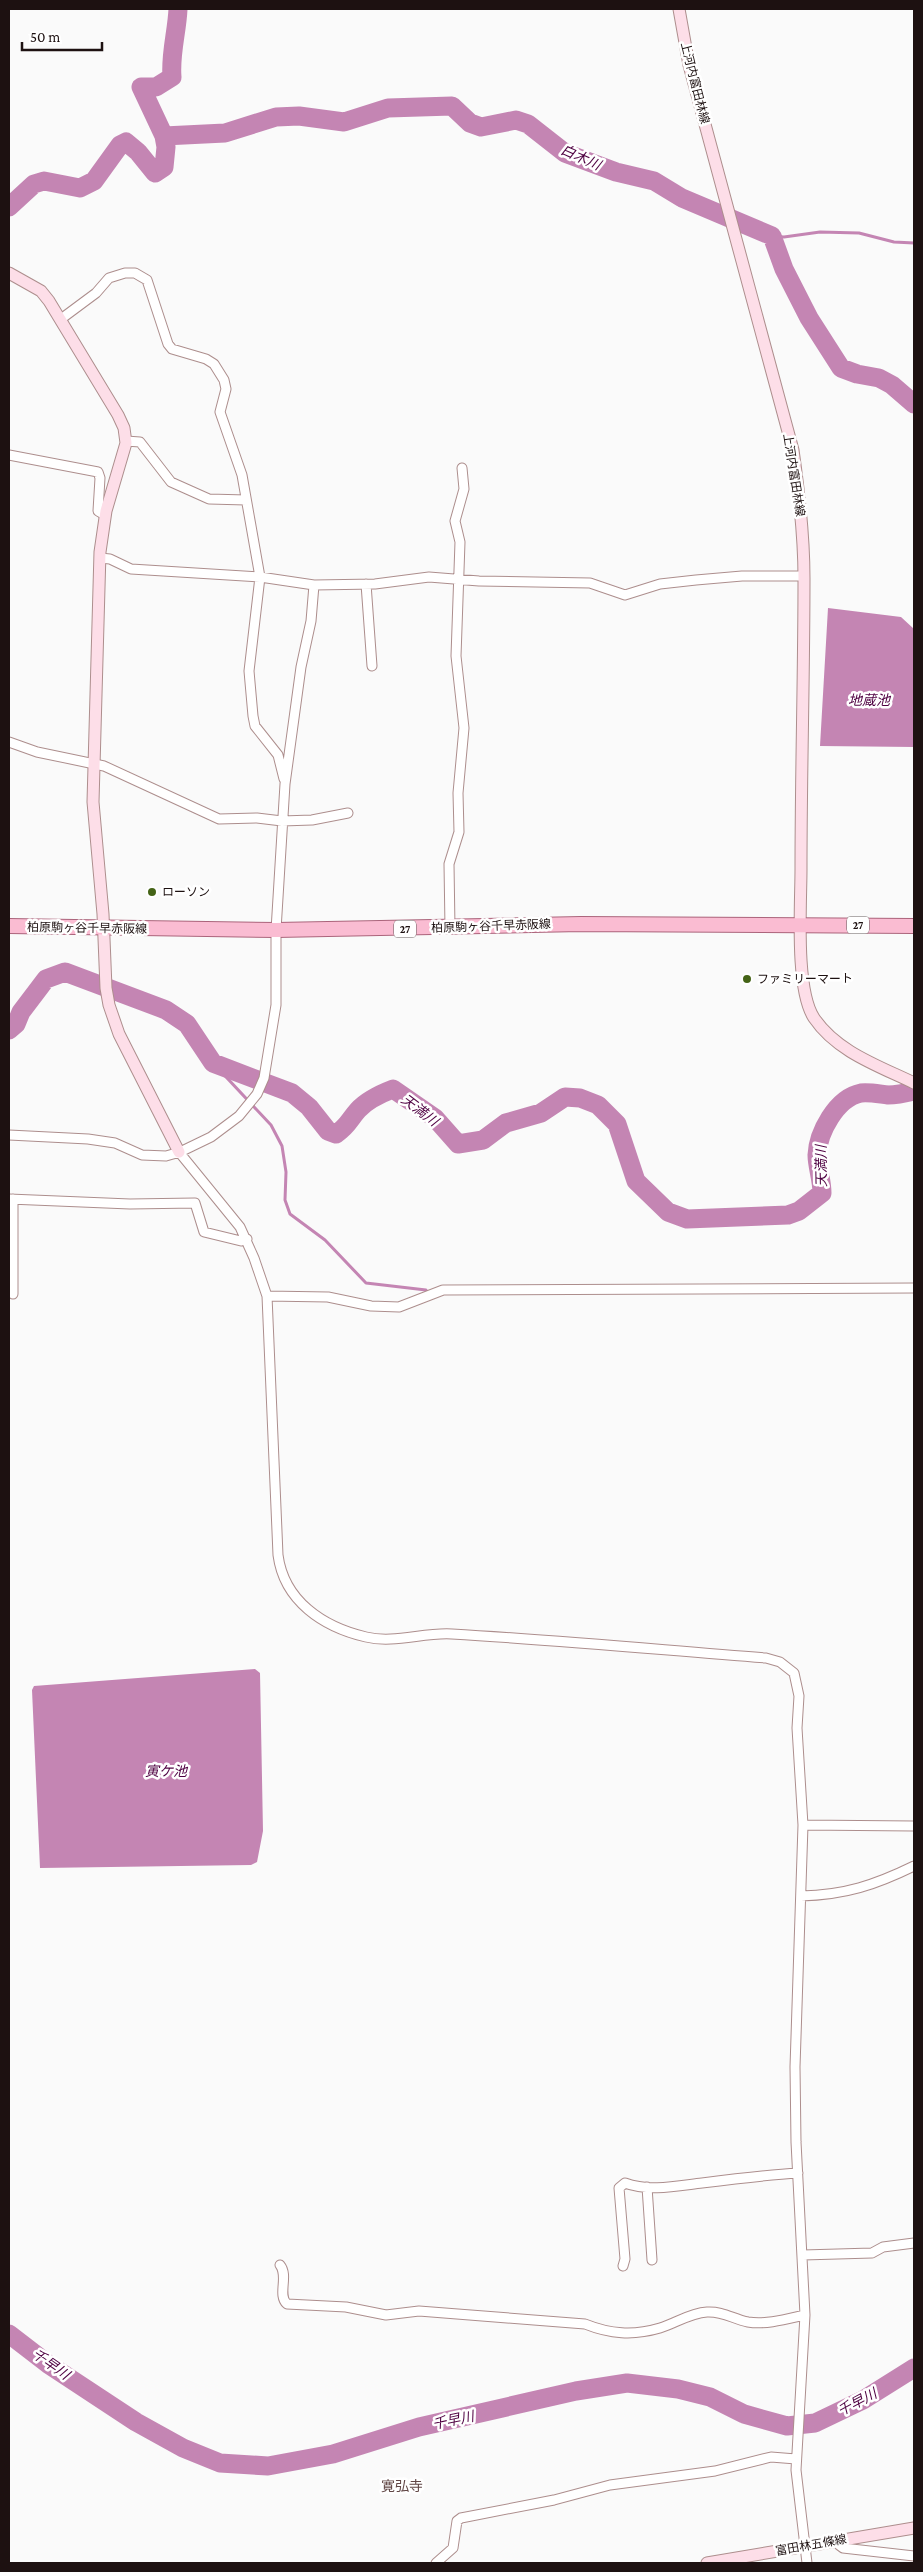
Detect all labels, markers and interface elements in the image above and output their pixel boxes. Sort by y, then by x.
scale bar [22,20,102,52]
text: 50 m [30,29,60,45]
street label: 上河内富田林線 [678,41,712,125]
water label: 白木川 [559,141,605,174]
street label: 上河内富田林線 [781,432,807,518]
water label: 地蔵池 [848,692,892,708]
place label: ローソン [162,885,210,899]
marker: ローソン [146,886,158,898]
road number: 27 [847,916,869,934]
street label: 柏原駒ヶ谷千早赤阪線 [431,917,551,935]
street label: 柏原駒ヶ谷千早赤阪線 [27,920,147,936]
road number: 27 [394,921,416,938]
place label: ファミリーマート [757,972,853,986]
marker: ファミリーマート [741,973,753,985]
water label: 天満川 [398,1091,443,1130]
water label: 天満川 [813,1143,829,1187]
water label: 寅ケ池 [145,1763,189,1779]
water label: 千早川 [29,2345,74,2384]
water label: 千早川 [835,2384,881,2419]
water label: 千早川 [431,2407,477,2432]
district label: 寛弘寺 [381,2478,423,2494]
street label: 富田林五條線 [774,2532,848,2558]

